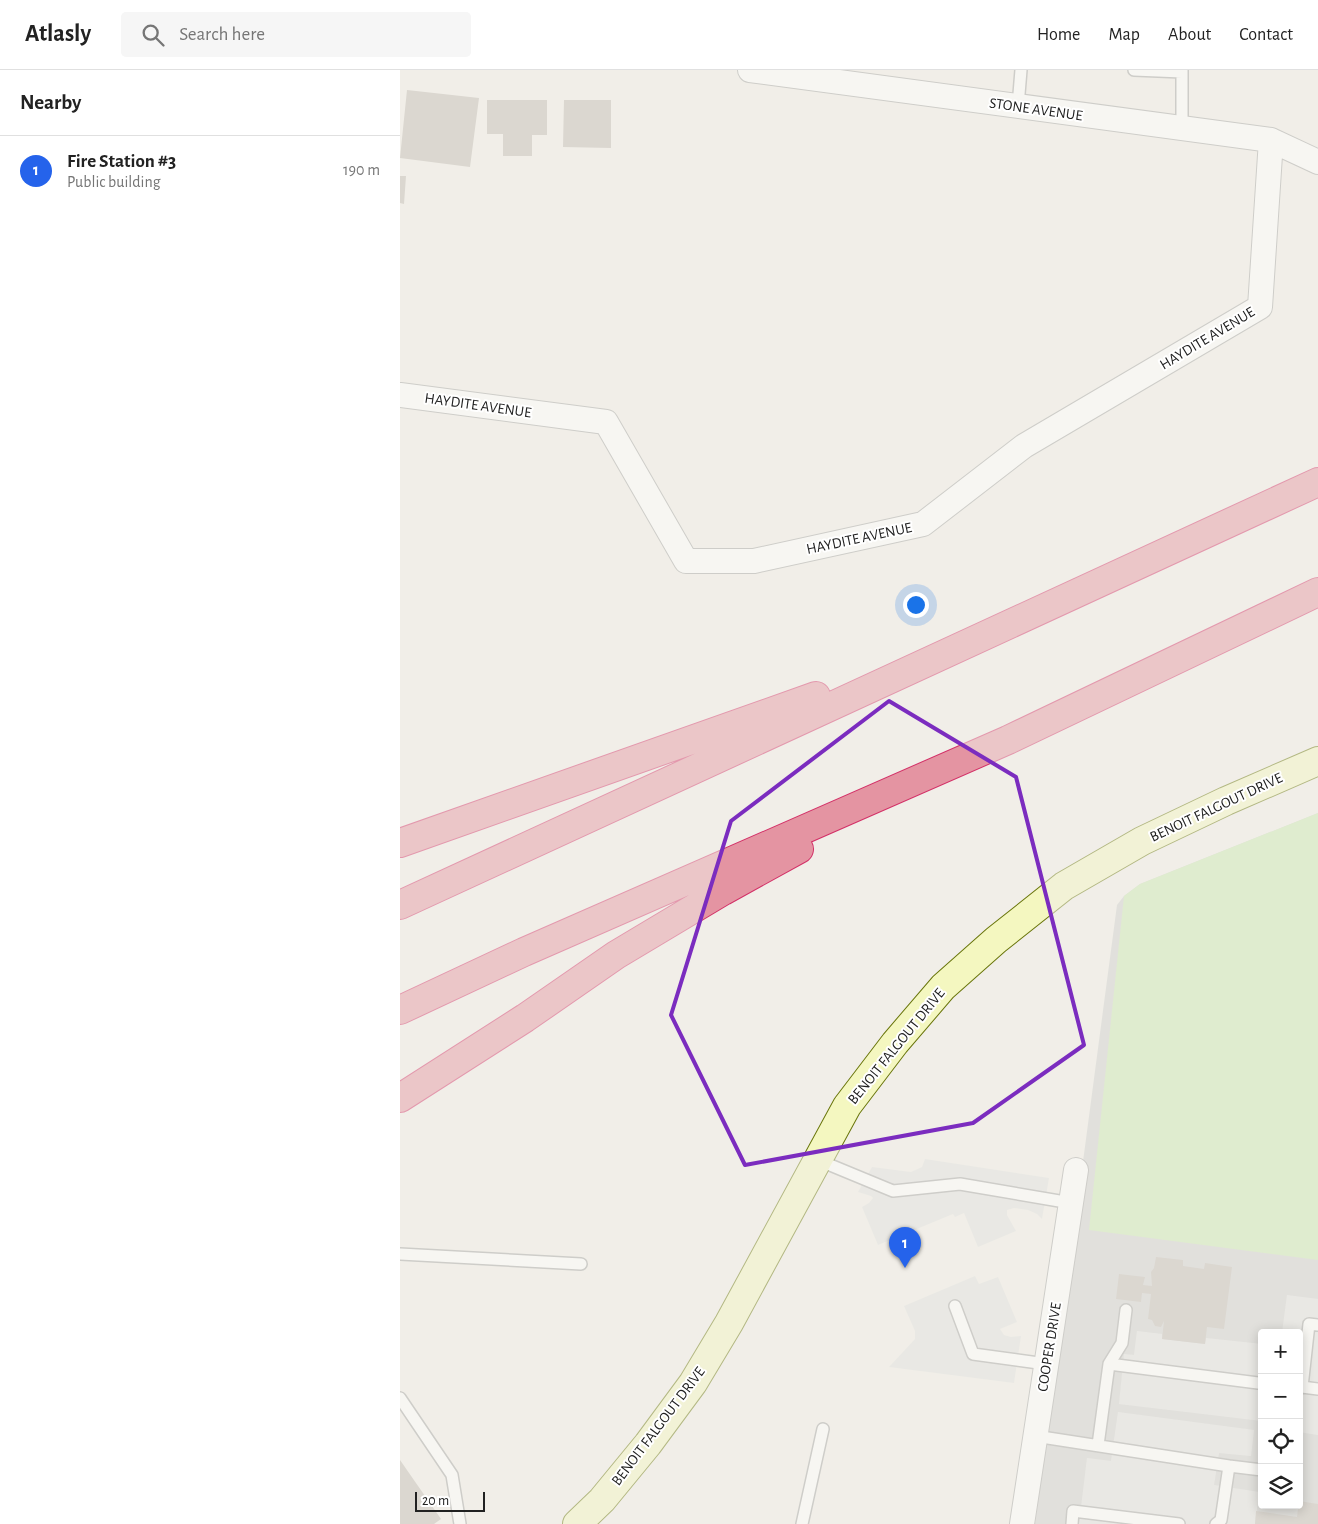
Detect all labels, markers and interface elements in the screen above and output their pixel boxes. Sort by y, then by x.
search box [121,12,471,57]
icon: search [139,21,167,49]
text: Atlasly [25,22,91,46]
text: Search here [179,25,265,44]
text: Home [1037,26,1080,44]
text: Map [1108,26,1140,44]
text: About [1168,26,1211,44]
text: Contact [1239,26,1293,44]
text: Nearby [20,92,81,113]
street label: STONE AVENUE [988,96,1084,123]
text: Fire Station #3 [67,152,176,171]
text: 1 [33,162,39,178]
text: 190 m [343,162,380,178]
text: Public building [67,174,161,190]
street label: HAYDITE AVENUE [1157,304,1257,373]
street label: HAYDITE AVENUE [424,391,532,420]
street label: HAYDITE AVENUE [805,520,913,557]
your location [903,592,929,618]
street label: BENOIT FALGOUT DRIVE [1148,770,1285,845]
street label: BENOIT FALGOUT DRIVE [845,986,948,1107]
pin: 1 [889,1227,921,1268]
street label: COOPER DRIVE [1035,1301,1064,1393]
map controls [1258,1329,1303,1509]
button: + [1258,1329,1303,1374]
street label: BENOIT FALGOUT DRIVE [609,1364,708,1488]
button: − [1258,1374,1303,1419]
button: locate [1258,1419,1303,1464]
button: layers [1258,1464,1303,1509]
scale bar [415,1489,485,1512]
text: 20 m [422,1494,449,1508]

